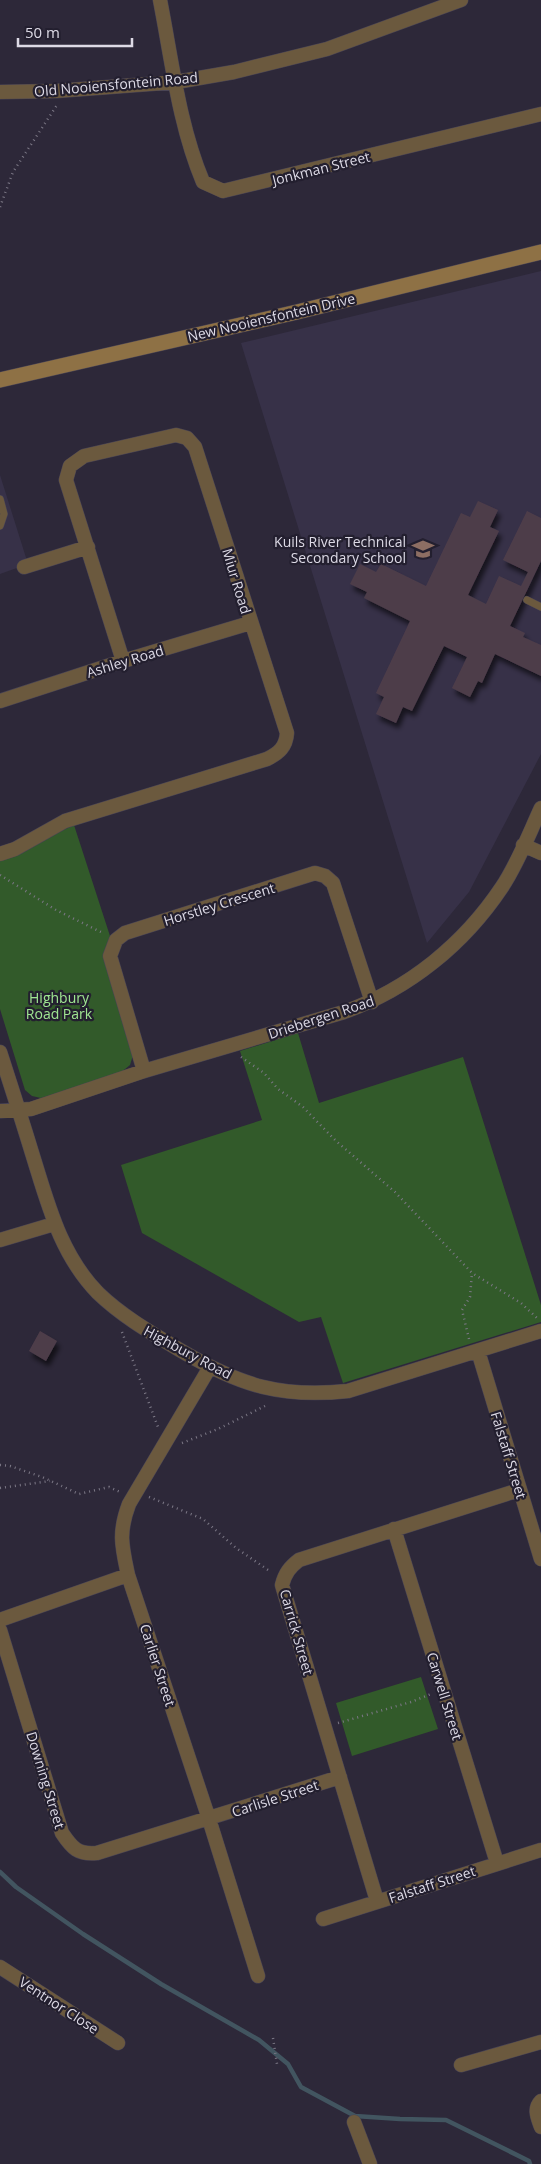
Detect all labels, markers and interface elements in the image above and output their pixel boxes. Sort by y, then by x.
scale bar [18,15,131,47]
text: 50 m [25,22,60,42]
street label: Old Nooiensfontein Road [33,67,199,101]
street label: Jonkman Street [268,147,372,190]
street label: New Nooiensfontein Drive [185,288,357,346]
place label: Kuils River Technical Secondary School [274,532,406,567]
school or university icon: Kuils River Technical Secondary School [410,536,436,562]
street label: Miur Road [218,546,256,616]
street label: Ashley Road [84,640,166,682]
street label: Horstley Crescent [161,878,277,930]
park label: Highbury Road Park [26,988,93,1023]
street label: Driebergen Road [266,991,376,1043]
street label: Highbury Road [141,1321,235,1383]
street label: Falstaff Street [487,1409,531,1501]
street label: Carrick Street [276,1587,318,1677]
street label: Carlier Street [136,1621,180,1709]
street label: Carwell Street [423,1650,467,1742]
street label: Downing Street [22,1729,70,1831]
street label: Carlisle Street [229,1775,321,1821]
street label: Falstaff Street [386,1861,478,1907]
street label: Ventnor Close [15,1972,103,2038]

